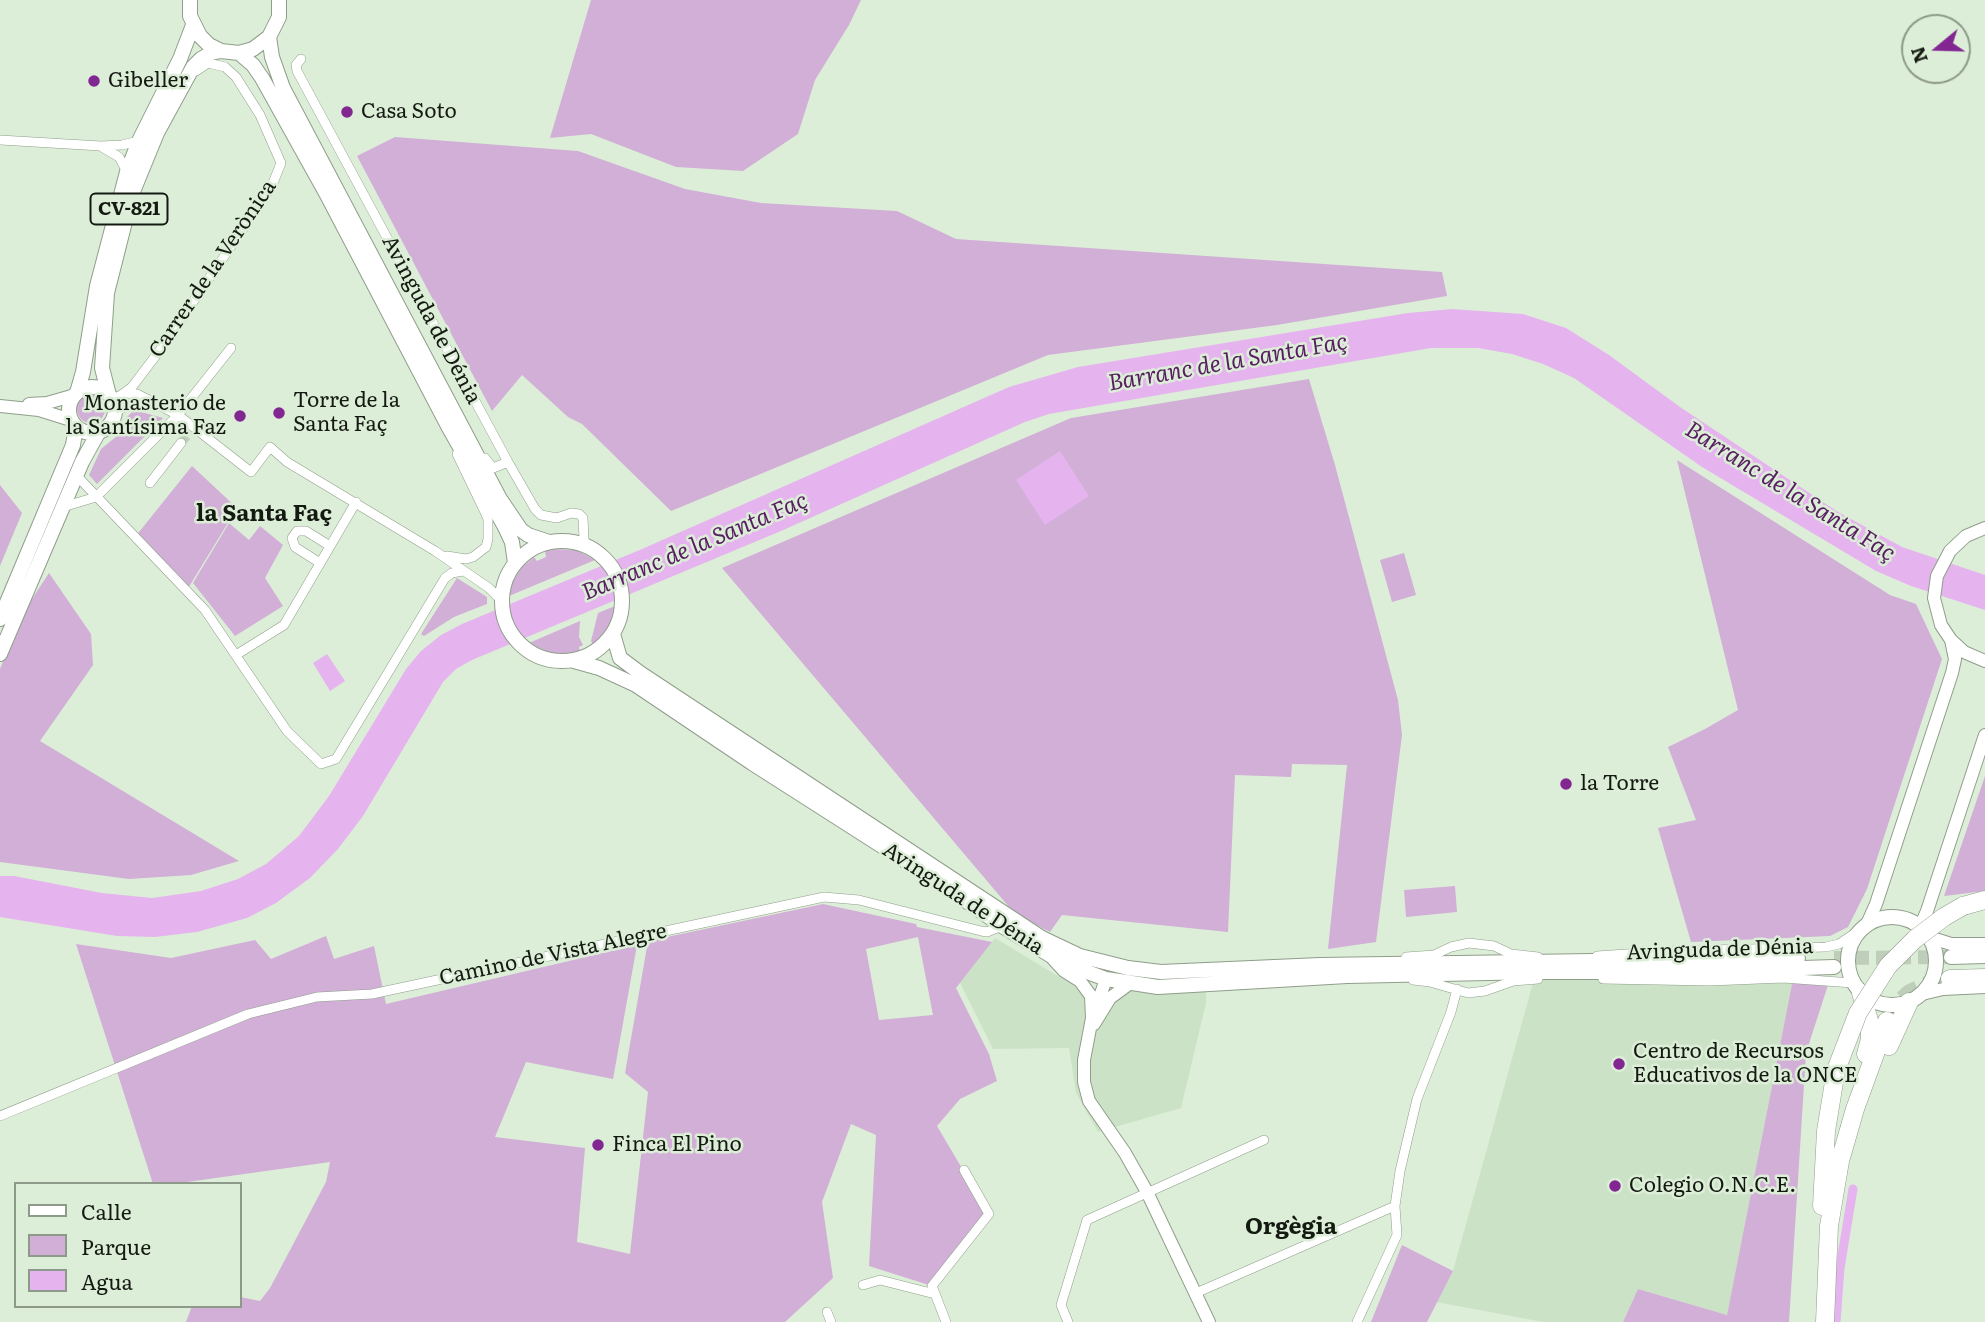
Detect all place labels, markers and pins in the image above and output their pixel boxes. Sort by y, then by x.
place label: Gibeller [108,68,188,94]
marker: Gibeller [86,73,102,89]
place label: Casa Soto [361,99,457,125]
marker: Casa Soto [339,104,355,120]
place label: Torre de la Santa Faç [293,388,400,438]
place label: Monasterio de la Santísima Faz [65,391,226,441]
marker: Torre de la Santa Faç [271,405,287,421]
marker: Monasterio de la Santísima Faz [232,408,248,424]
place label: la Torre [1580,771,1659,797]
marker: la Torre [1558,776,1574,792]
place label: Centro de Recursos Educativos de la ONCE [1633,1039,1857,1089]
marker: Centro de Recursos Educativos de la ONCE [1611,1056,1627,1072]
place label: Finca El Pino [612,1132,742,1158]
marker: Finca El Pino [590,1137,606,1153]
place label: Colegio O.N.C.E. [1629,1173,1796,1199]
marker: Colegio O.N.C.E. [1607,1178,1623,1194]

